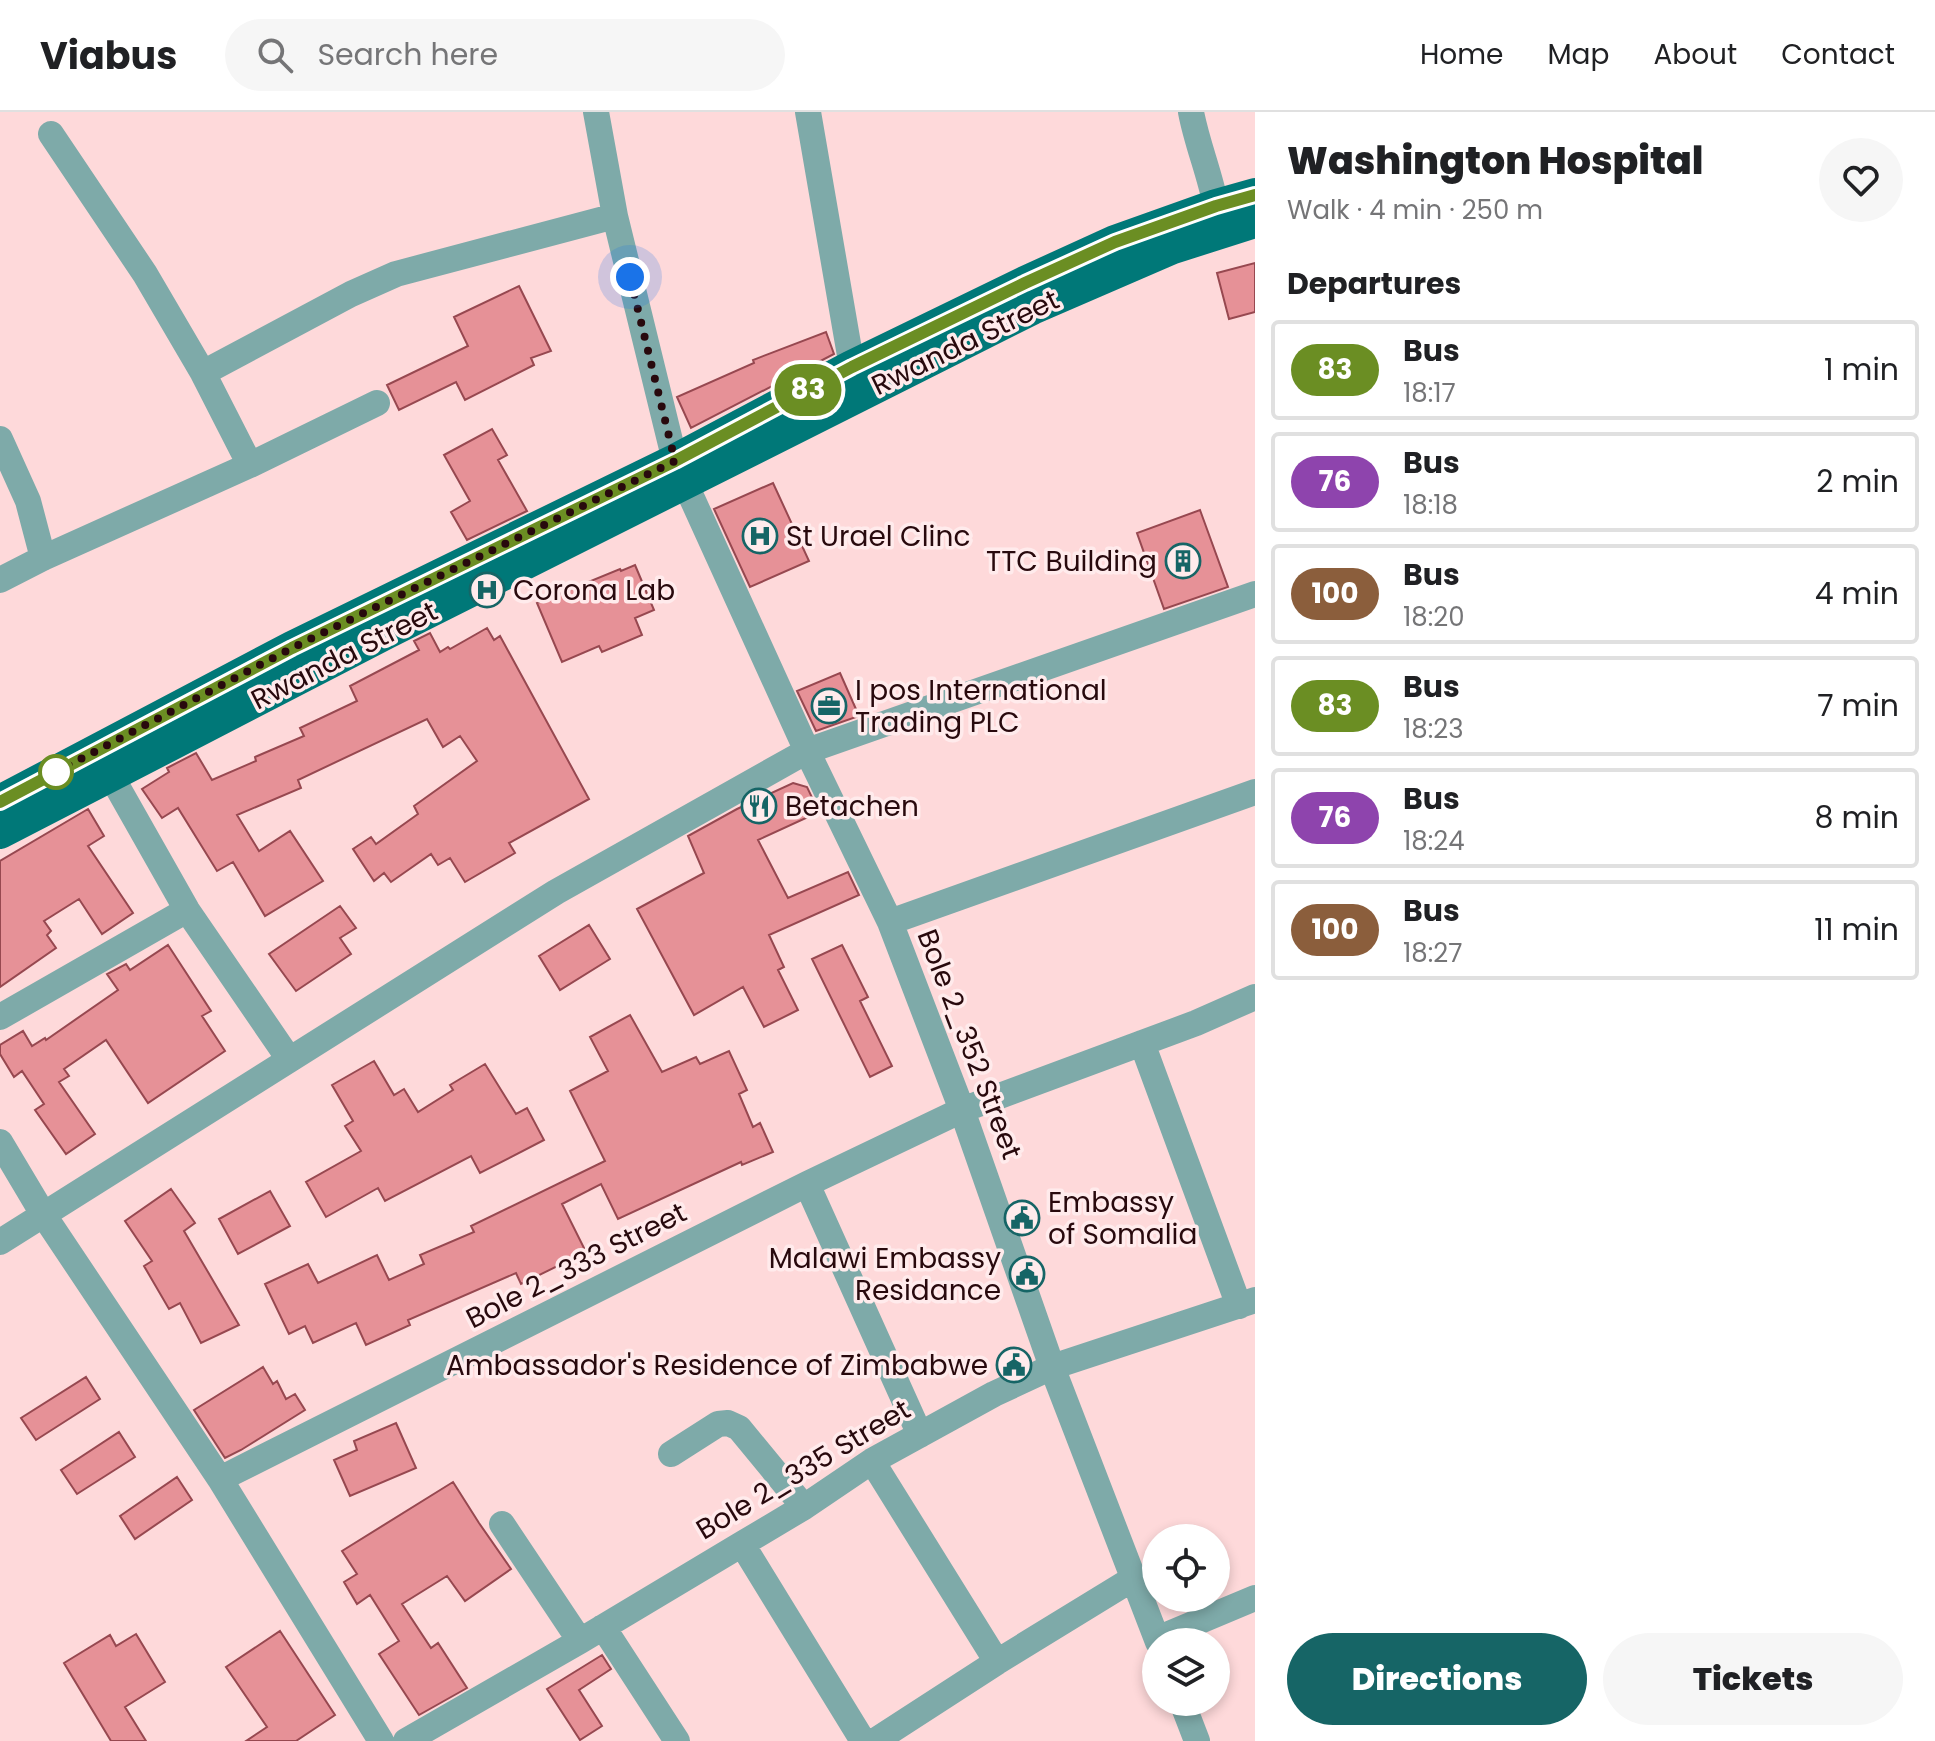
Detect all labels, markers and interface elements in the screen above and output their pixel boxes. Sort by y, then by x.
search box [225,19,785,91]
text: Viabus [40,29,177,82]
icon: search [253,33,297,77]
text: Search here [317,33,498,76]
text: Home [1420,35,1503,74]
text: Map [1547,35,1609,74]
text: About [1653,35,1737,74]
text: Contact [1781,35,1895,74]
text: Washington Hospital [1287,134,1704,187]
button: heart [1819,138,1903,222]
text: Walk · 4 min · 250 m [1287,192,1543,228]
your location [610,257,650,297]
text: Departures [1287,262,1461,305]
street label: Rwanda Street [865,280,1066,405]
text: Bus [1403,329,1460,372]
text: 1 min [1824,348,1899,391]
text: 83 [1317,350,1353,389]
line badge: 83 [772,364,844,416]
text: 83 [790,370,826,409]
text: 18:17 [1403,375,1456,411]
text: Bus [1403,441,1460,484]
text: 2 min [1816,460,1899,503]
text: 76 [1319,462,1351,501]
text: 18:18 [1403,487,1458,523]
hospital icon: St Urael Clinc [741,517,779,555]
place label: St Urael Clinc [786,517,970,556]
place label: TTC Building [986,542,1157,581]
building icon: TTC Building [1164,542,1202,580]
text: Bus [1403,553,1460,596]
hospital icon: Corona Lab [468,571,506,609]
place label: Corona Lab [513,571,675,610]
text: 4 min [1815,572,1899,615]
text: 100 [1311,574,1359,613]
street label: Rwanda Street [244,592,444,719]
text: 18:20 [1403,599,1465,635]
text: Bus [1403,665,1460,708]
place label: I pos International Trading PLC [855,671,1107,742]
text: 7 min [1817,684,1899,727]
text: 83 [1317,686,1353,725]
office icon: I pos International Trading PLC [810,687,848,725]
text: 18:23 [1403,711,1464,747]
unlabelled marker [39,755,73,789]
text: Bus [1403,777,1460,820]
restaurant icon: Betachen [740,787,778,825]
place label: Betachen [785,787,919,826]
text: 8 min [1815,796,1899,839]
text: 76 [1319,798,1351,837]
text: 18:24 [1403,823,1465,859]
text: Bus [1403,889,1460,932]
text: 11 min [1814,908,1899,951]
text: 100 [1311,910,1359,949]
street label: Bole 2_352 Street [908,924,1031,1165]
text: 18:27 [1403,935,1462,971]
place label: Embassy of Somalia [1048,1183,1197,1254]
street label: Bole 2_333 Street [459,1193,693,1338]
public building icon: Embassy of Somalia [1003,1199,1041,1237]
place label: Malawi Embassy Residance [769,1239,1001,1310]
public building icon: Malawi Embassy Residance [1008,1255,1046,1293]
place label: Ambassador's Residence of Zimbabwe [446,1346,988,1385]
public building icon: Ambassador's Residence of Zimbabwe [995,1346,1033,1384]
street label: Bole 2_335 Street [689,1390,918,1549]
map controls [1142,1524,1230,1716]
button: locate [1142,1524,1230,1612]
button: layers [1142,1628,1230,1716]
button: Directions [1287,1633,1587,1725]
button: Tickets [1603,1633,1903,1725]

